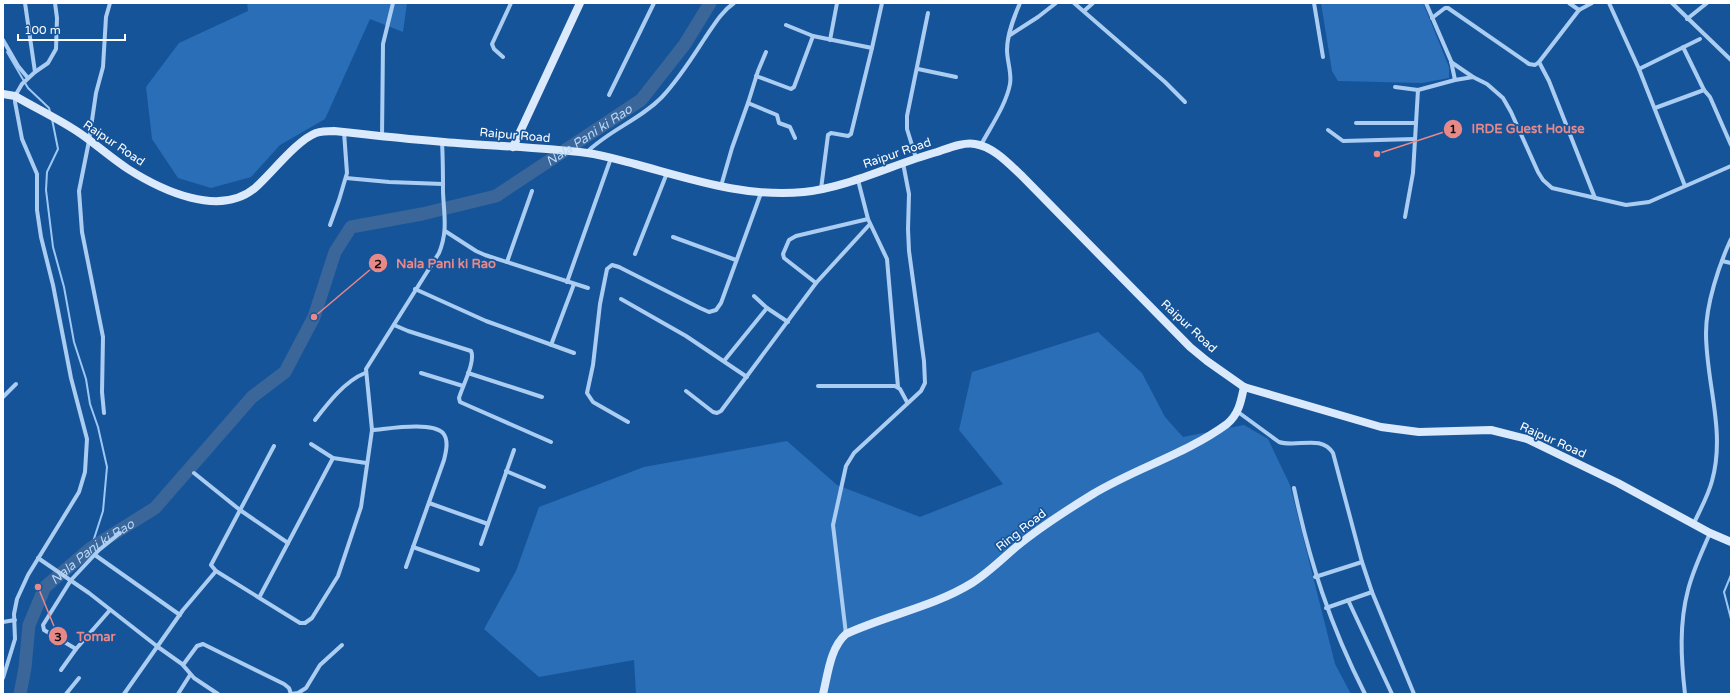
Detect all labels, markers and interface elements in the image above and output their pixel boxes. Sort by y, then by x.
scale bar [18,16,125,42]
text: 100 m [24,23,61,37]
water label: Nala Pani ki Rao [543,101,636,170]
callout: IRDE Guest House [1443,116,1592,141]
street label: Raipur Road [81,117,147,169]
text: IRDE Guest House [1471,121,1585,137]
text: 1 [1449,122,1457,136]
street label: Raipur Road [479,125,551,145]
street label: Raipur Road [861,135,933,171]
callout: Nala Pani ki Rao [368,251,504,276]
text: Nala Pani ki Rao [396,256,496,272]
text: 2 [374,257,382,271]
street label: Raipur Road [1158,297,1220,355]
street label: Raipur Road [1518,419,1588,461]
street label: Ring Road [993,506,1049,554]
water label: Nala Pani ki Rao [47,516,138,588]
callout: Tomar [48,624,124,649]
text: Tomar [75,629,117,645]
text: 3 [54,630,62,644]

